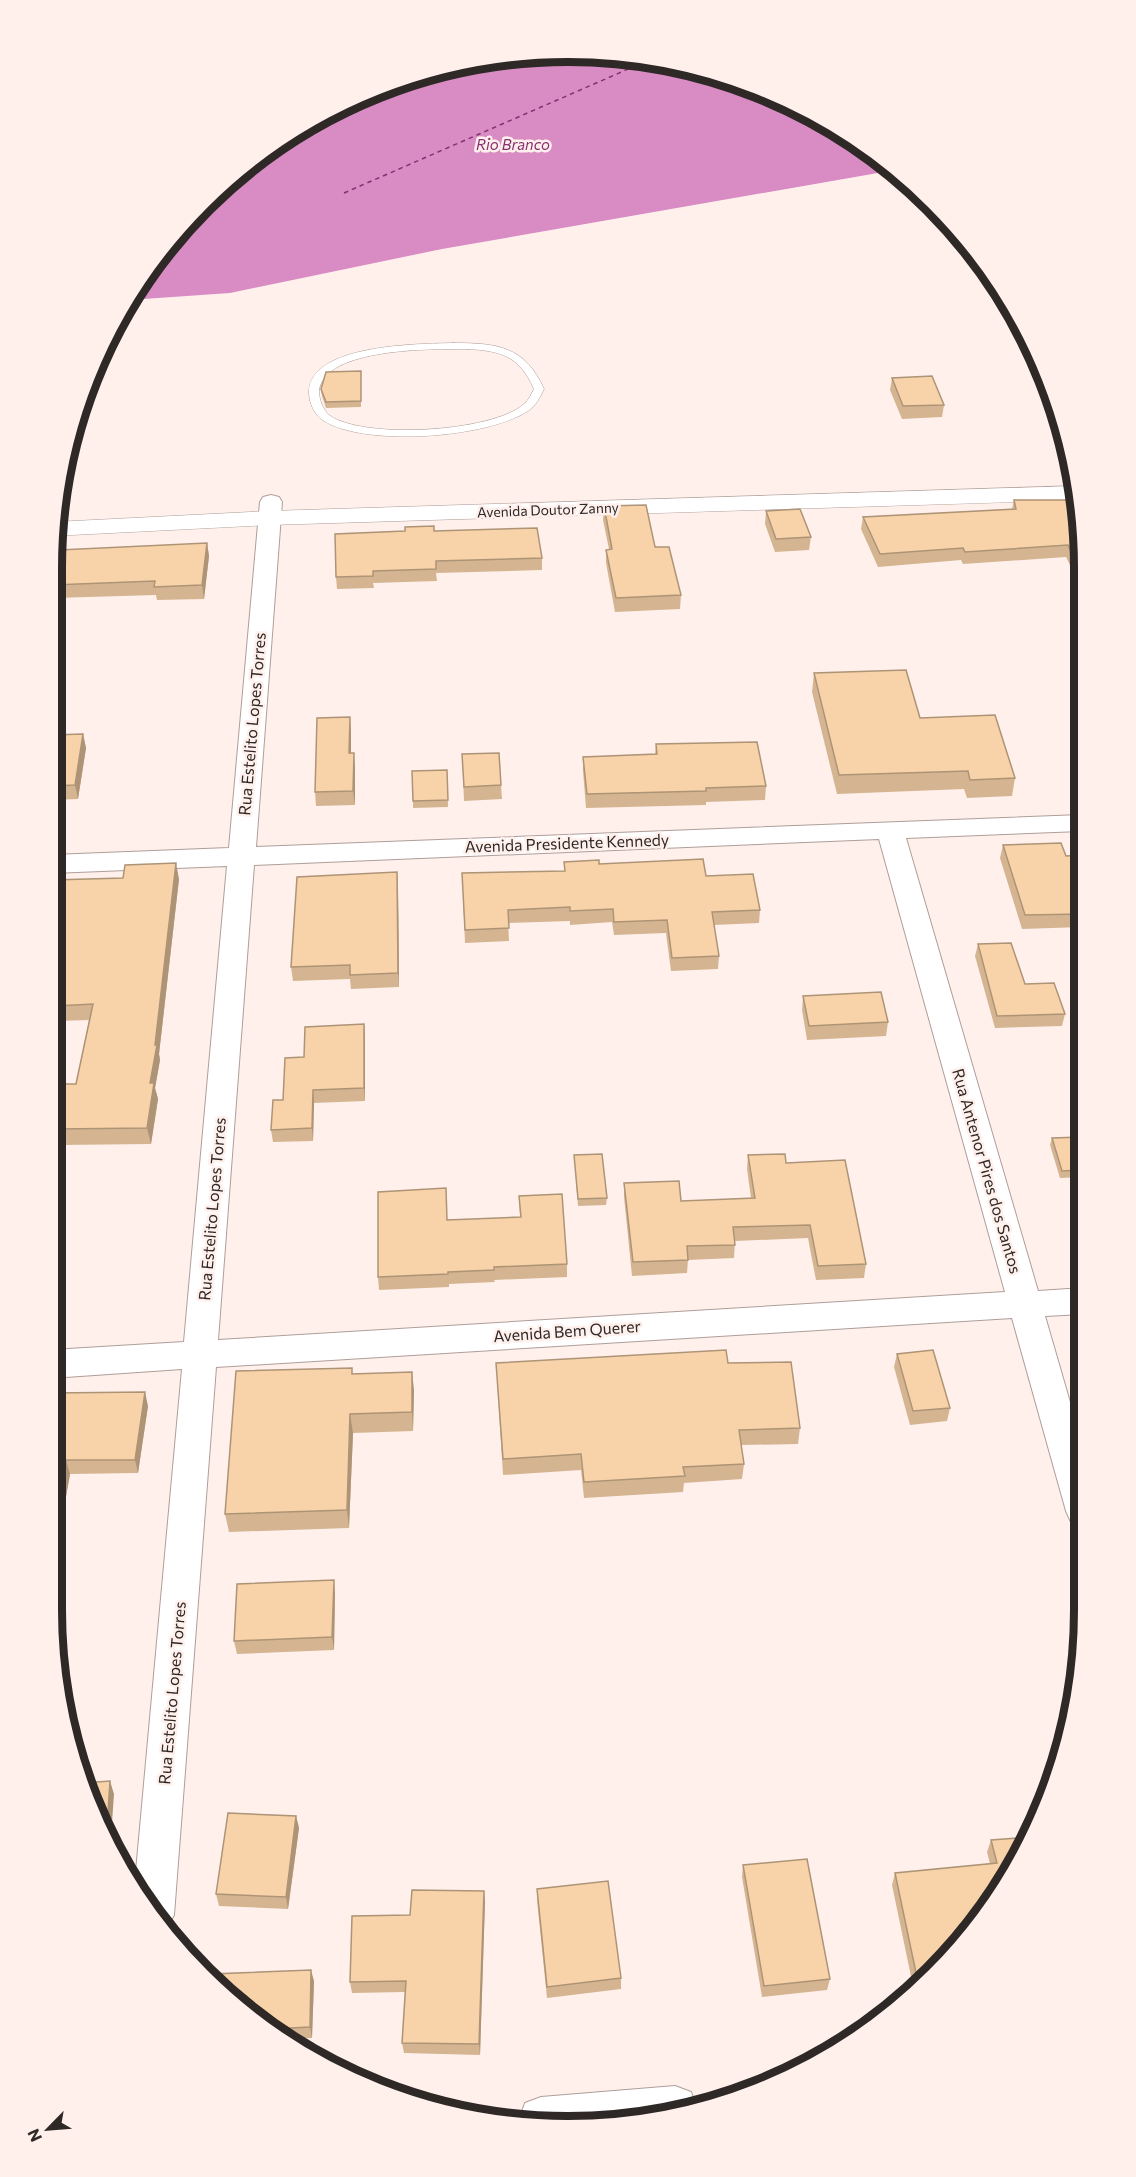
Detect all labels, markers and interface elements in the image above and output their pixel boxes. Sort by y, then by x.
water label: Rio Branco [476,135,550,153]
street label: Avenida Doutor Zanny [477,499,619,520]
street label: Rua Estelito Lopes Torres [234,632,269,816]
street label: Avenida Presidente Kennedy [464,829,669,856]
street label: Rua Antenor Pires dos Santos [949,1066,1026,1276]
street label: Rua Estelito Lopes Torres [194,1117,229,1301]
street label: Avenida Bem Querer [493,1316,642,1345]
street label: Rua Estelito Lopes Torres [154,1601,189,1785]
north arrow [18,2099,78,2159]
text: N [23,2126,45,2145]

